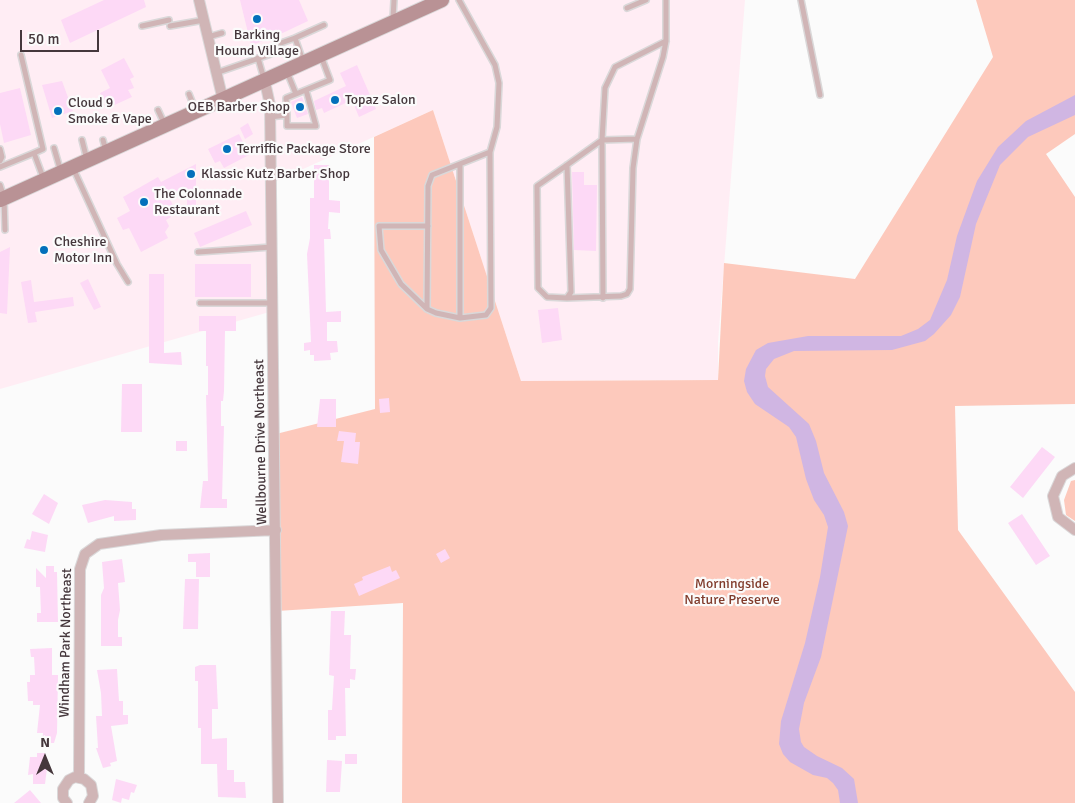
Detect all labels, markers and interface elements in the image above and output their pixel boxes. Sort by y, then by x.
marker: Barking Hound Village [251,13,263,25]
scale bar [22,20,101,52]
place label: Barking Hound Village [215,27,299,59]
text: 50 m [28,30,59,48]
place label: Topaz Salon [345,92,416,108]
marker: Topaz Salon [329,94,341,106]
place label: Cloud 9 Smoke & Vape [68,95,152,128]
place label: OEB Barber Shop [188,99,290,115]
marker: OEB Barber Shop [294,101,306,113]
marker: Cloud 9 Smoke & Vape [52,105,64,117]
place label: Terriffic Package Store [237,141,371,157]
marker: Terriffic Package Store [221,143,233,155]
place label: Klassic Kutz Barber Shop [201,166,350,182]
marker: Klassic Kutz Barber Shop [185,168,197,180]
place label: The Colonnade Restaurant [154,186,242,218]
marker: The Colonnade Restaurant [138,196,150,208]
place label: Cheshire Motor Inn [54,234,112,266]
marker: Cheshire Motor Inn [38,244,50,256]
street label: Wellbourne Drive Northeast [251,359,271,525]
street label: Windham Park Northeast [56,568,76,718]
park label: Morningside Nature Preserve [684,576,780,608]
north arrow [20,733,70,783]
text: N [40,734,50,751]

